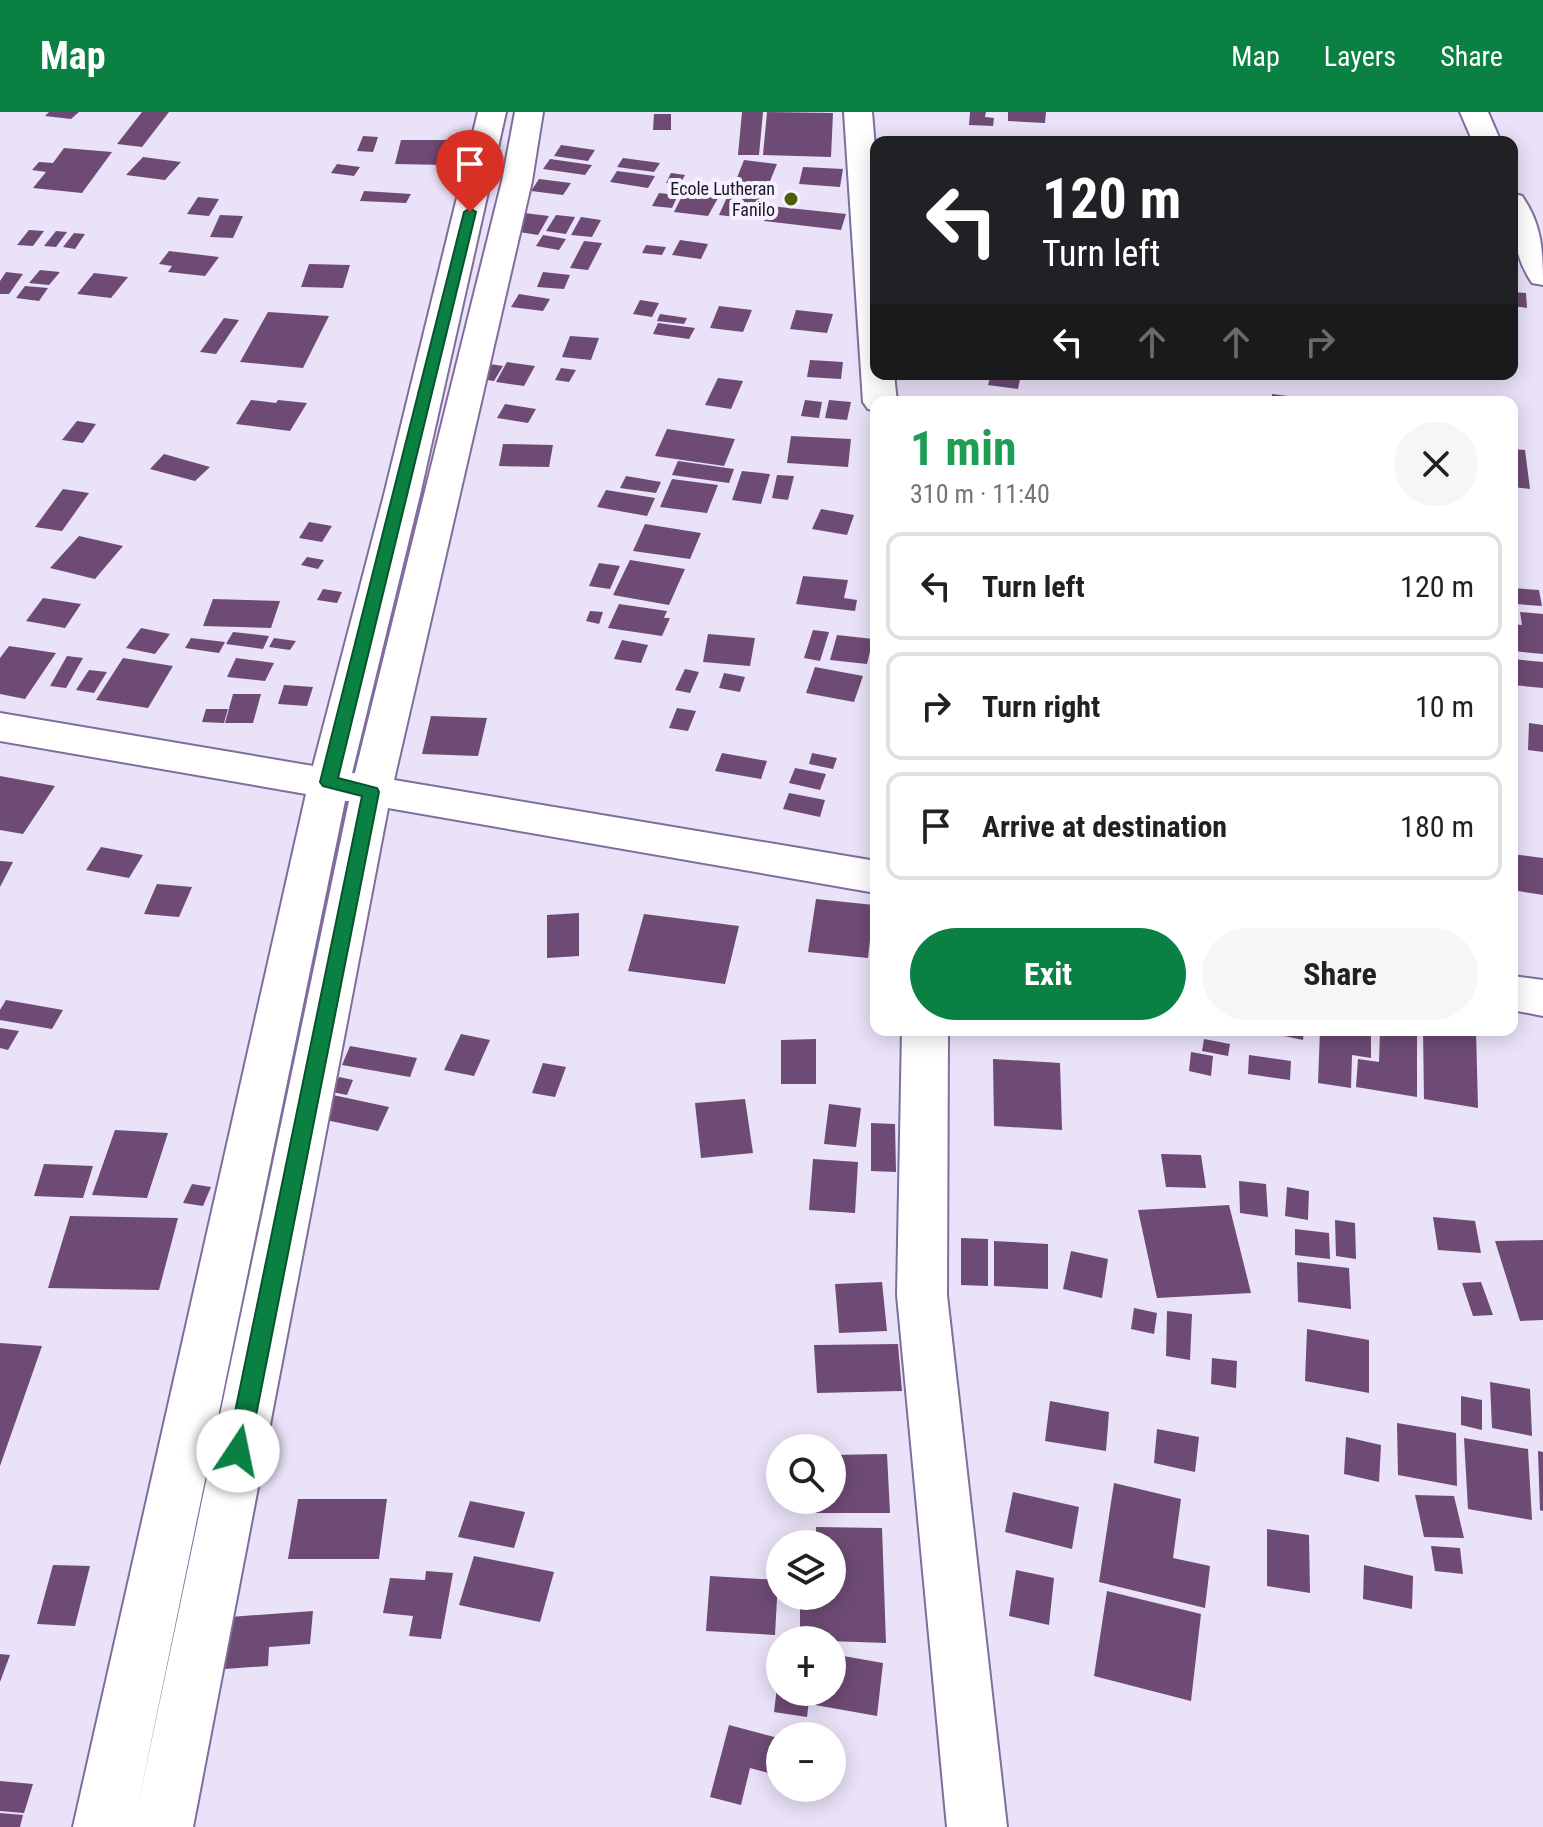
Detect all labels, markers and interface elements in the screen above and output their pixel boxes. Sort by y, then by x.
text: Map [40,34,106,78]
text: Map [1231,40,1280,73]
text: Layers [1324,40,1396,73]
text: Share [1440,40,1503,73]
pin [436,130,504,212]
icon: arrive [448,142,492,186]
text: 120 m [1042,166,1181,232]
icon: left [910,168,1014,272]
place label: Ecole Lutheran Fanilo [670,178,775,220]
marker: Ecole Lutheran Fanilo [782,190,800,208]
text: Turn left [1042,233,1160,275]
icon: left [1046,320,1090,364]
icon: ahead [1130,320,1174,364]
icon: ahead [1214,320,1258,364]
icon: right [1298,320,1342,364]
text: 1 min [910,420,1017,477]
button: close [1394,422,1478,506]
text: 310 m · 11:40 [910,479,1050,509]
icon: left [914,564,958,608]
text: Turn left [982,569,1085,604]
text: 120 m [1400,569,1474,604]
icon: right [914,684,958,728]
text: Turn right [982,689,1100,724]
text: 10 m [1415,689,1474,724]
icon: arrive [914,804,958,848]
text: Arrive at destination [982,809,1227,844]
text: 180 m [1400,809,1474,844]
button: Exit [910,928,1186,1020]
button: Share [1202,928,1478,1020]
position arrow [196,1409,280,1493]
map controls [766,1434,846,1802]
button: search [766,1434,846,1514]
button: layers [766,1530,846,1610]
button: + [766,1626,846,1706]
button: − [766,1722,846,1802]

